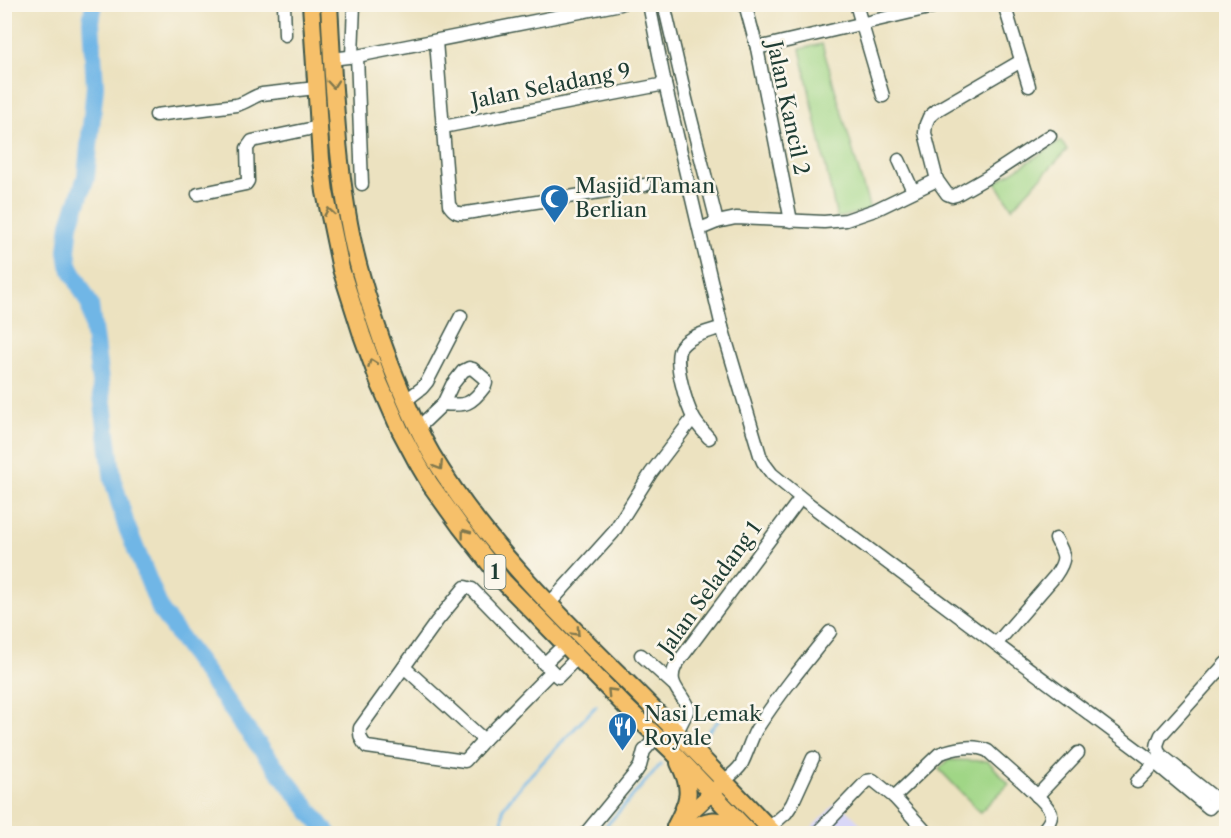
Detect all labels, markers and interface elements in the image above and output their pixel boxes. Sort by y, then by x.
street label: Jalan Kancil 2 [761,36,815,177]
street label: Jalan Seladang 9 [466,58,633,114]
one-way arrow [326,79,339,88]
place label: Masjid Taman Berlian [575,173,715,222]
mosque icon: Masjid Taman Berlian [538,182,570,224]
one-way arrow [323,208,336,218]
one-way arrow [367,358,379,369]
one-way arrow [431,460,443,470]
street label: Jalan Seladang 1 [651,516,766,662]
one-way arrow [461,529,472,540]
road number: 1 [484,555,506,589]
one-way arrow [569,624,580,635]
one-way arrow [608,688,619,699]
place label: Nasi Lemak Royale [644,701,762,750]
restaurant icon: Nasi Lemak Royale [607,710,639,752]

